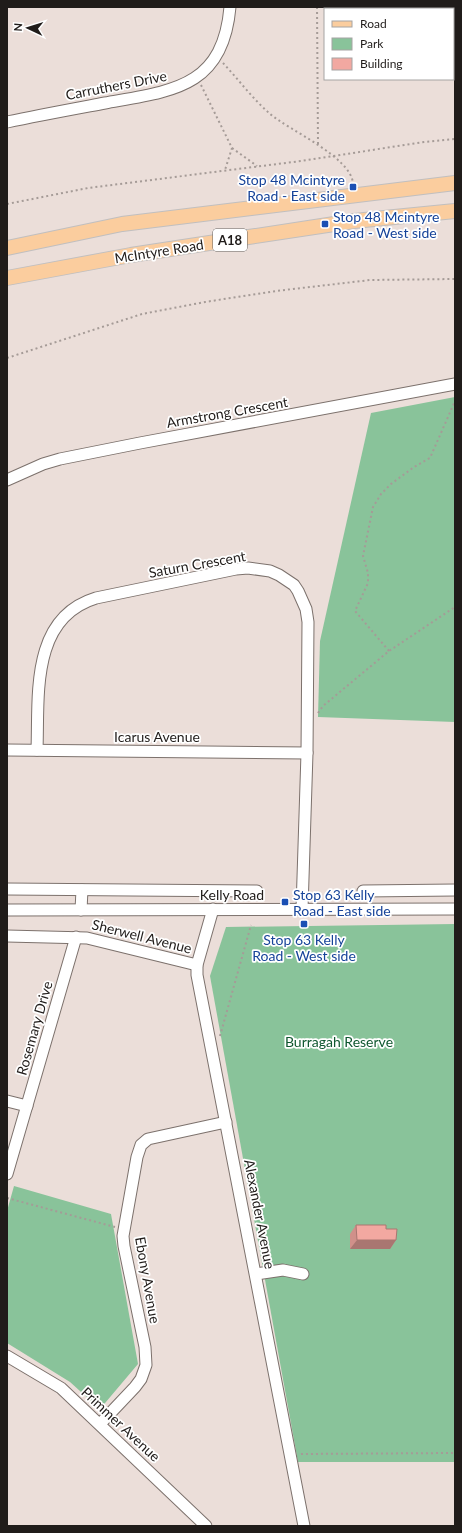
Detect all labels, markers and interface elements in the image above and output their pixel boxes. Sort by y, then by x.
north arrow [8,8,48,48]
legend [324,8,454,80]
text: Road [360,16,387,31]
text: N [11,23,24,32]
text: Park [360,36,384,51]
text: Building [360,56,403,71]
street label: Carruthers Drive [64,67,168,103]
place label: Stop 48 Mcintyre Road - East side [239,171,345,204]
marker: Stop 48 Mcintyre Road - East side [348,182,358,192]
place label: Stop 48 Mcintyre Road - West side [333,208,439,241]
marker: Stop 48 Mcintyre Road - West side [320,219,330,229]
road number: A18 [213,229,247,251]
street label: McIntyre Road [113,236,205,266]
street label: Armstrong Crescent [165,393,289,431]
street label: Saturn Crescent [147,547,247,581]
street label: Icarus Avenue [114,728,200,745]
street label: Kelly Road [200,886,264,903]
place label: Stop 63 Kelly Road - East side [293,886,391,919]
marker: Stop 63 Kelly Road - East side [280,897,290,907]
street label: Sherwell Avenue [90,915,194,957]
marker: Stop 63 Kelly Road - West side [299,919,309,929]
place label: Stop 63 Kelly Road - West side [252,931,356,964]
street label: Rosemary Drive [12,979,56,1077]
park label: Burragah Reserve [285,1033,393,1050]
street label: Alexander Avenue [241,1158,279,1270]
street label: Ebony Avenue [132,1235,164,1325]
street label: Primmer Avenue [78,1383,164,1465]

